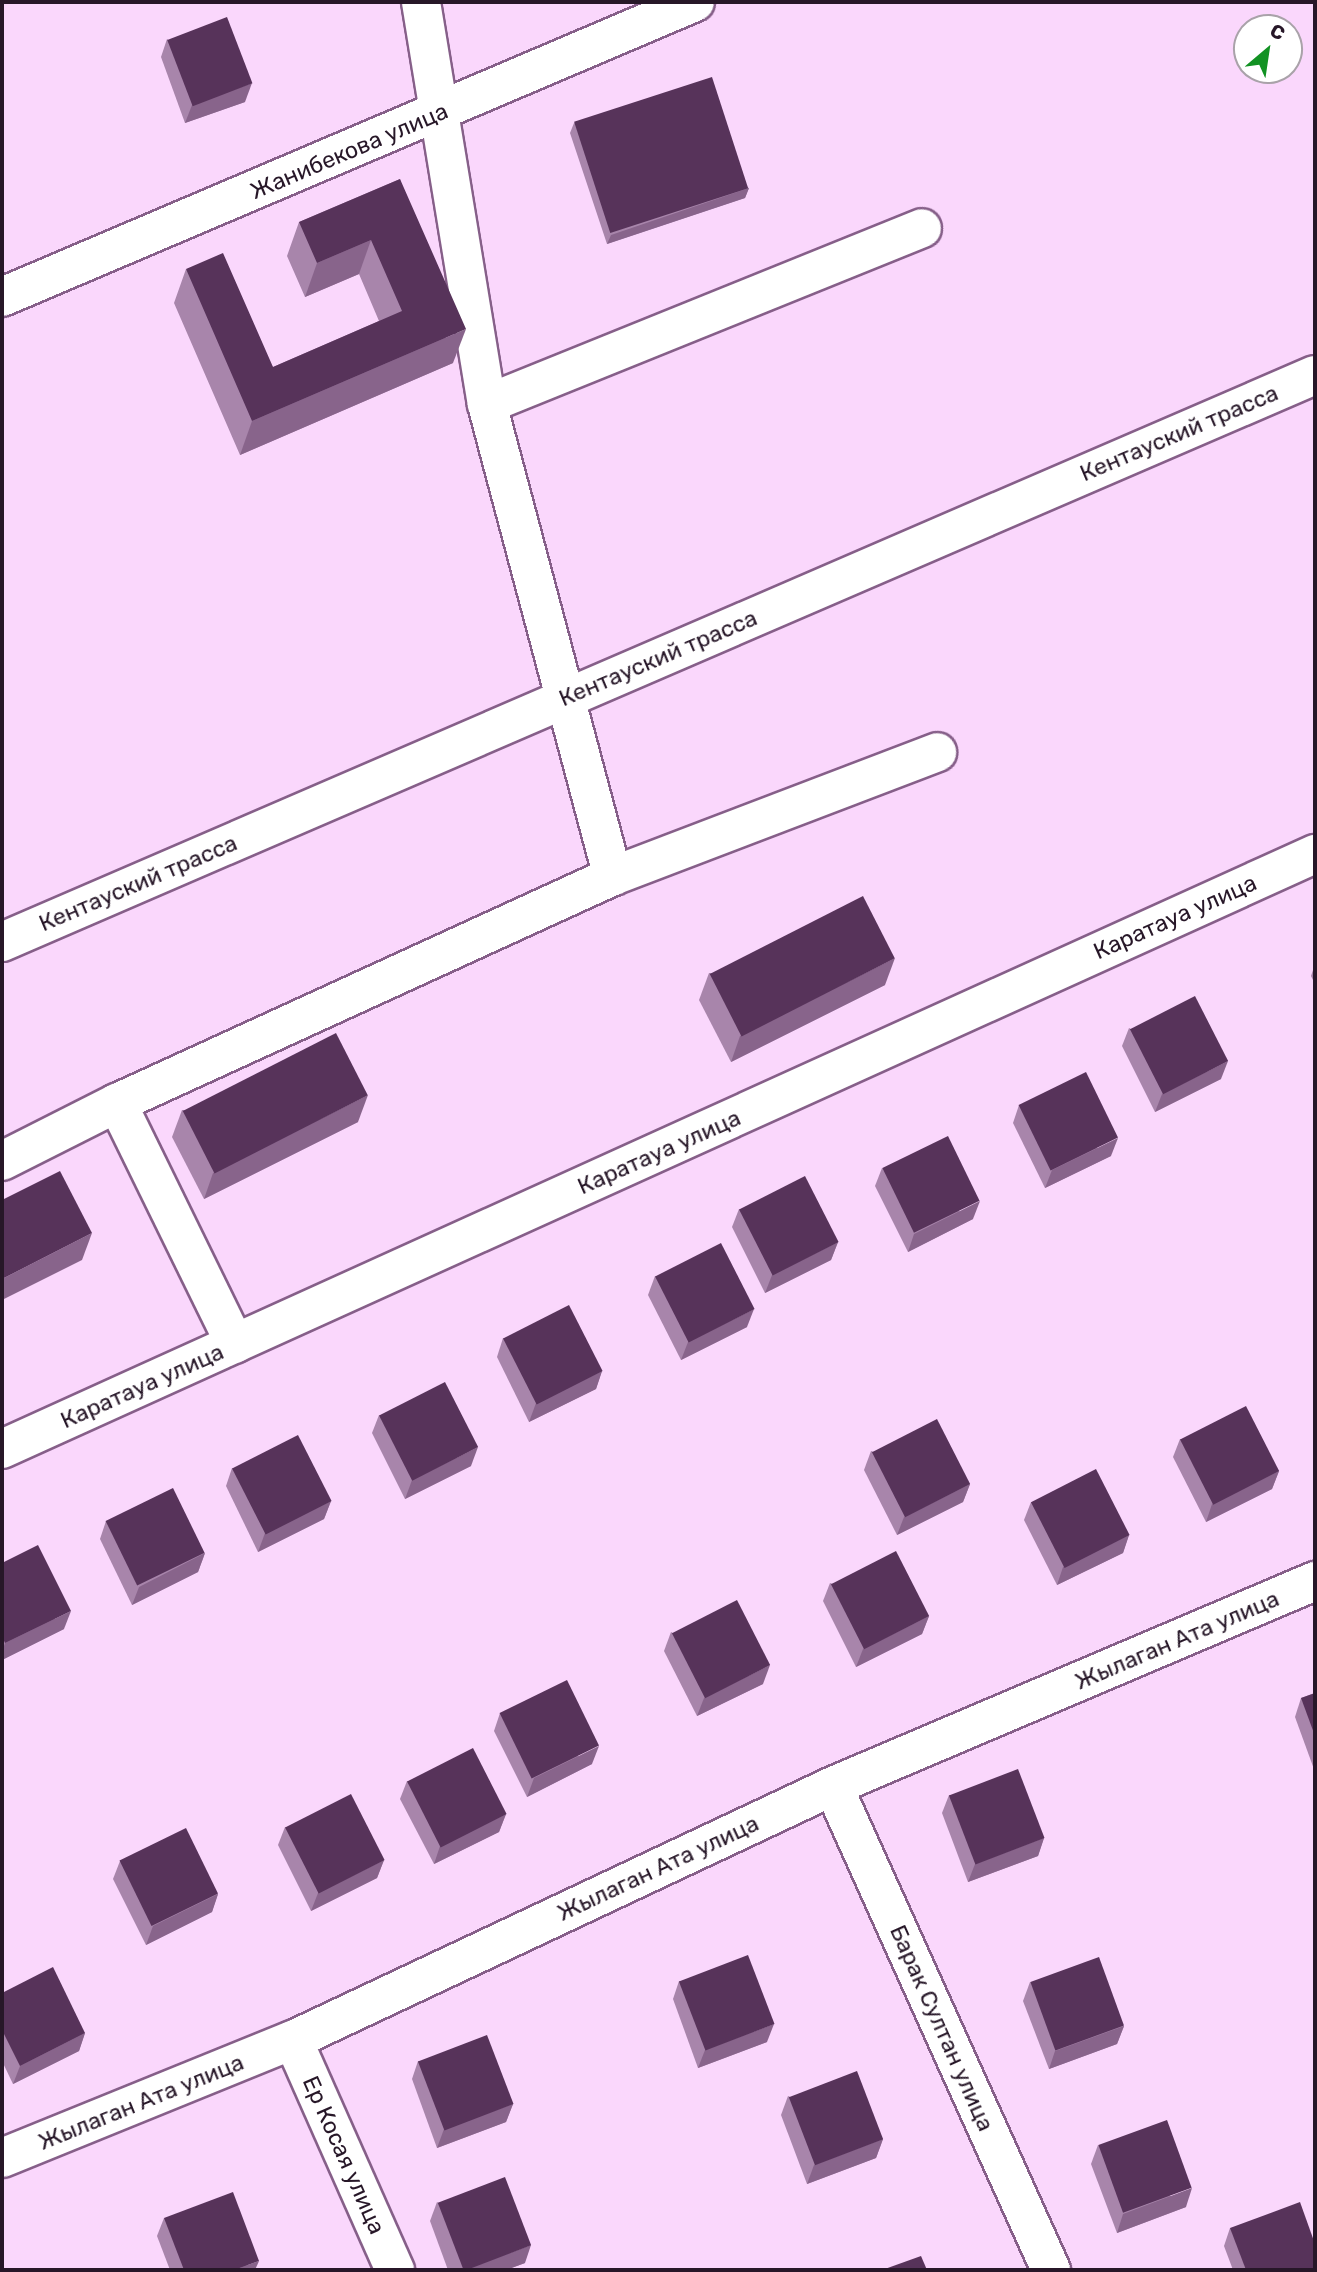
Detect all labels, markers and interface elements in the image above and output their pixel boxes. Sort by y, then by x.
north arrow [1233,14,1303,84]
text: С [1266,19,1289,45]
street label: Жанибекова улица [246,97,452,205]
street label: Кентауский трасса [1076,379,1282,487]
street label: Кентауский трасса [555,604,761,712]
street label: Кентауский трасса [35,829,241,937]
street label: Каратауа улица [1089,869,1261,965]
street label: Каратауа улица [573,1104,745,1200]
street label: Каратауа улица [56,1338,228,1434]
street label: Жылаган Ата улица [1071,1585,1283,1695]
street label: Жылаган Ата улица [553,1809,763,1927]
street label: Барак Султан улица [884,1921,1000,2135]
street label: Жылаган Ата улица [34,2048,248,2156]
street label: Ер Косая улица [297,2072,391,2238]

